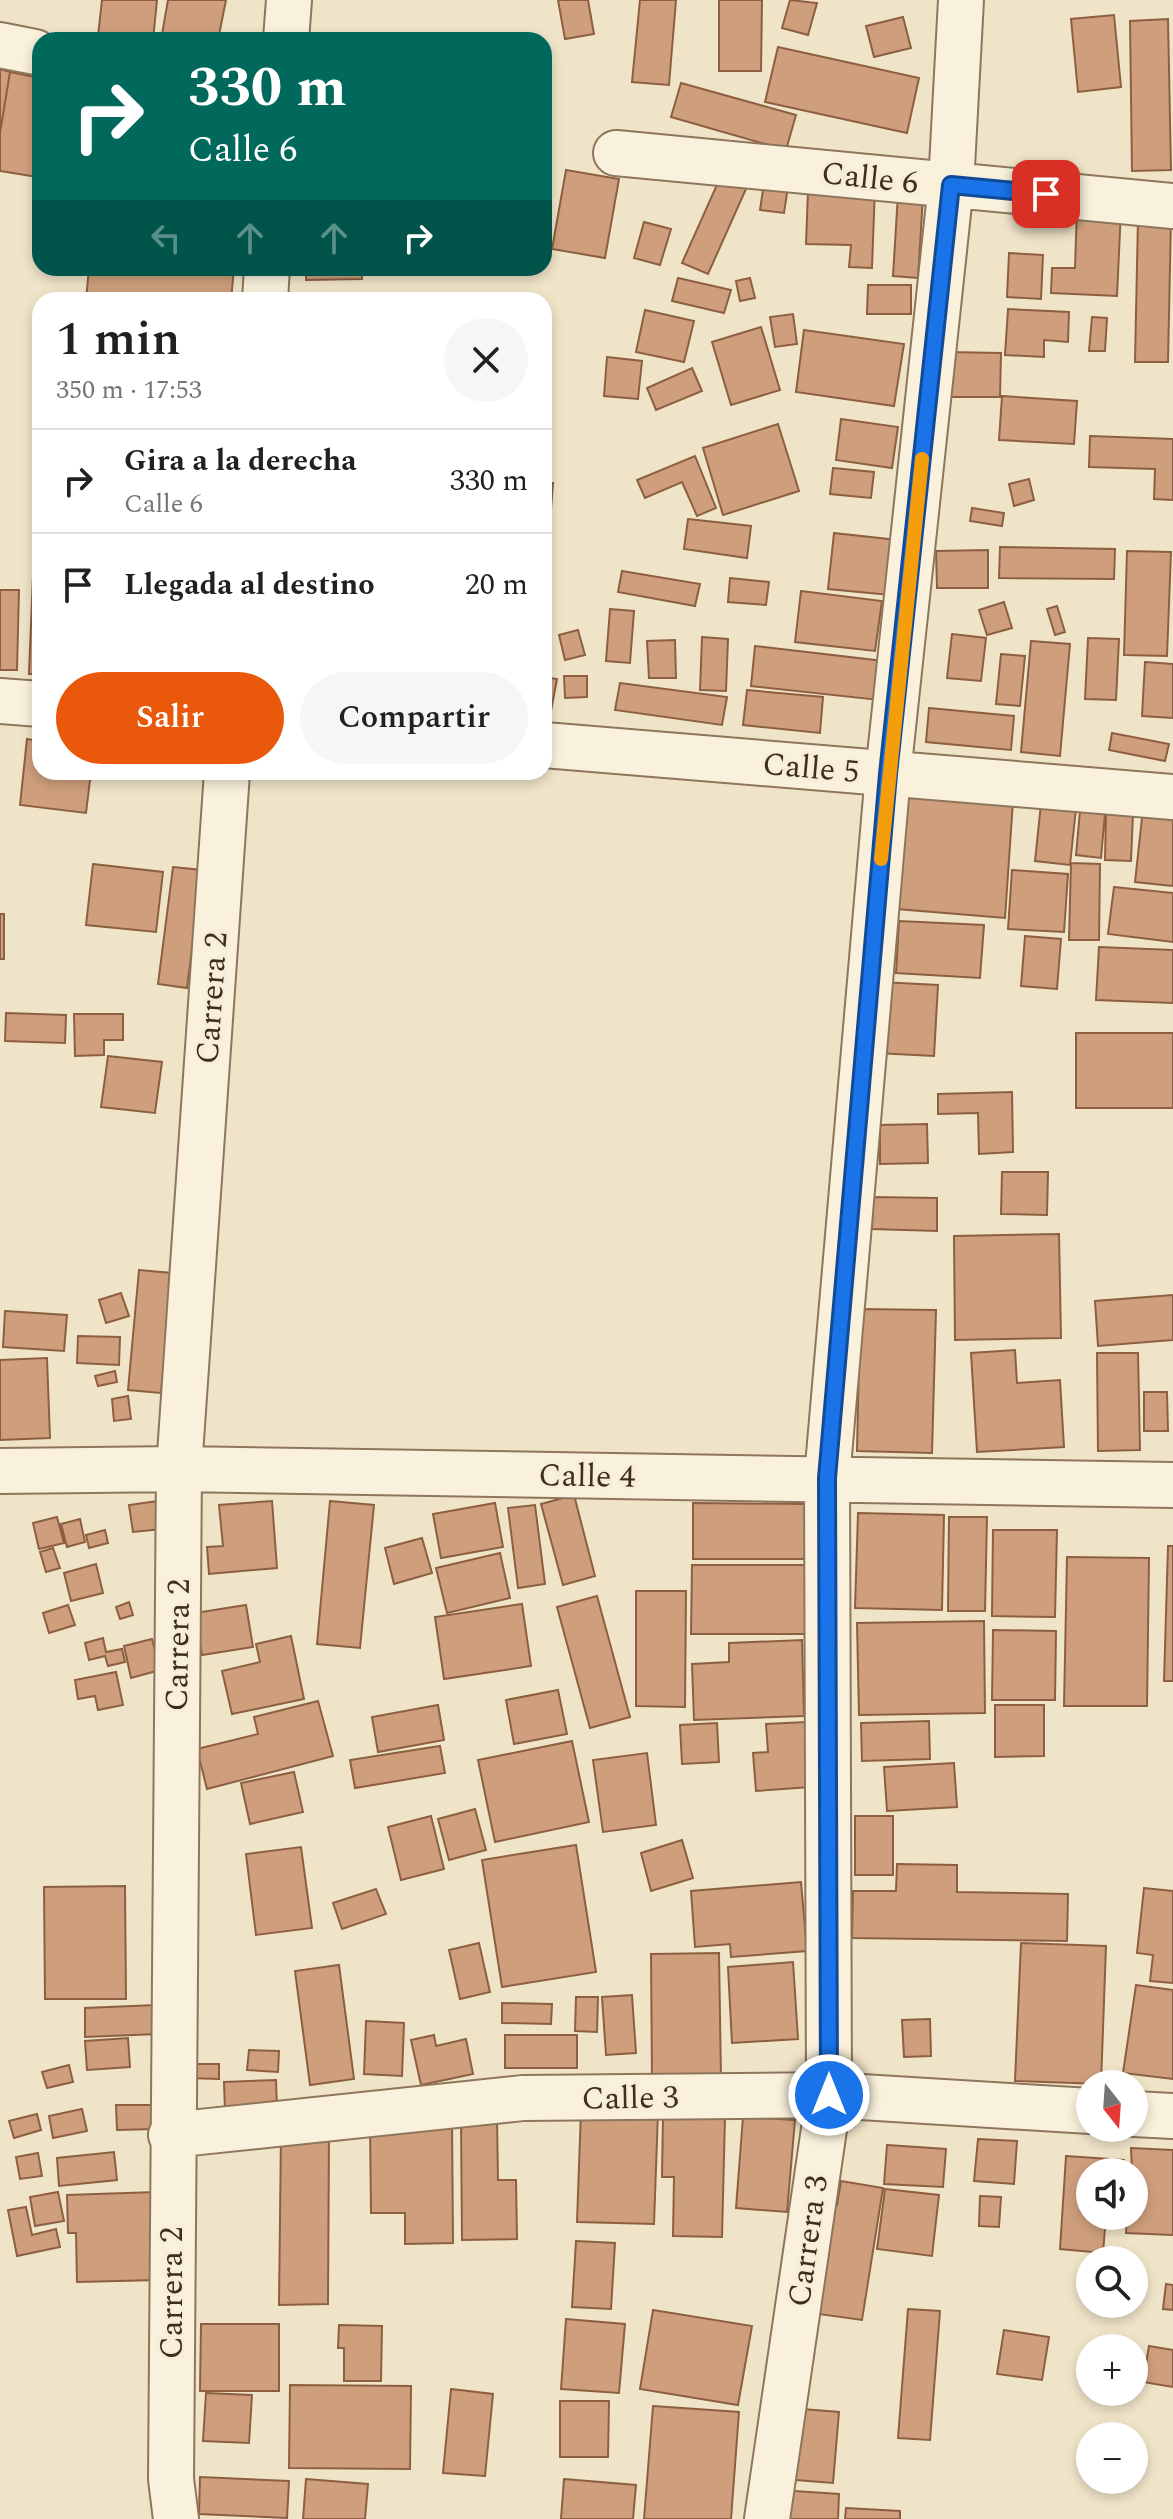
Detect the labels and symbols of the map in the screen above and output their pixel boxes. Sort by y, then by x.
street label: Calle 6 [819,149,921,208]
pin [1012,160,1080,228]
street label: Calle 5 [760,740,861,797]
street label: Carrera 2 [183,930,242,1066]
street label: Calle 4 [538,1451,636,1502]
street label: Carrera 2 [153,1578,204,1712]
position arrow [787,2053,871,2137]
north arrow [1076,2070,1148,2142]
street label: Calle 3 [581,2073,679,2124]
street label: Carrera 3 [775,2172,842,2310]
street label: Carrera 2 [148,2227,197,2359]

